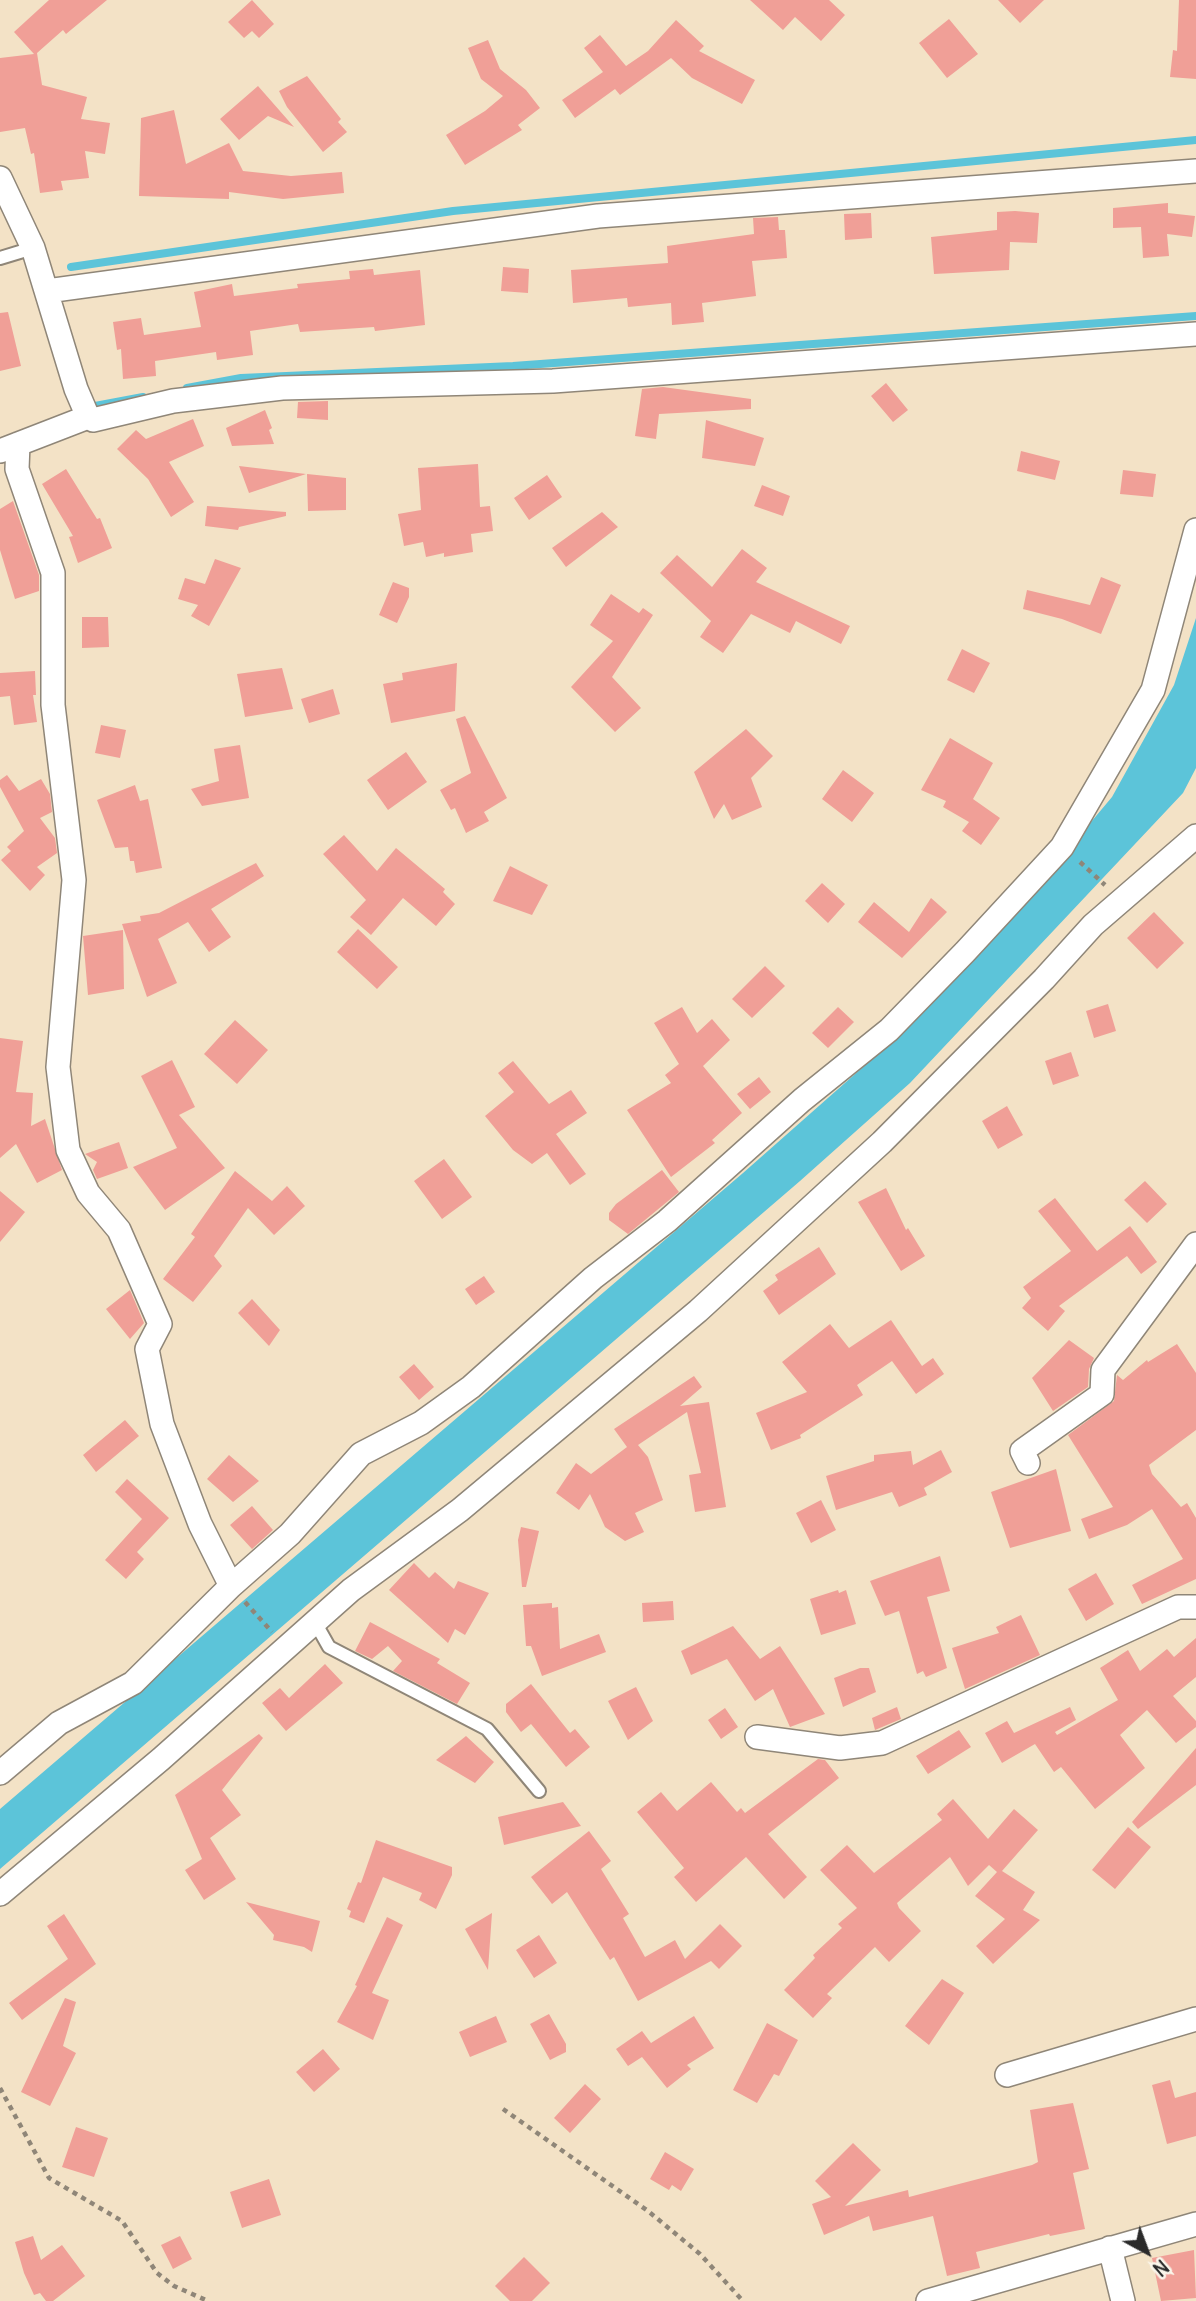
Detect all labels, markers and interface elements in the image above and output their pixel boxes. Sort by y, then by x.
north arrow [1112,2217,1182,2287]
text: N [1148,2254,1174,2281]

